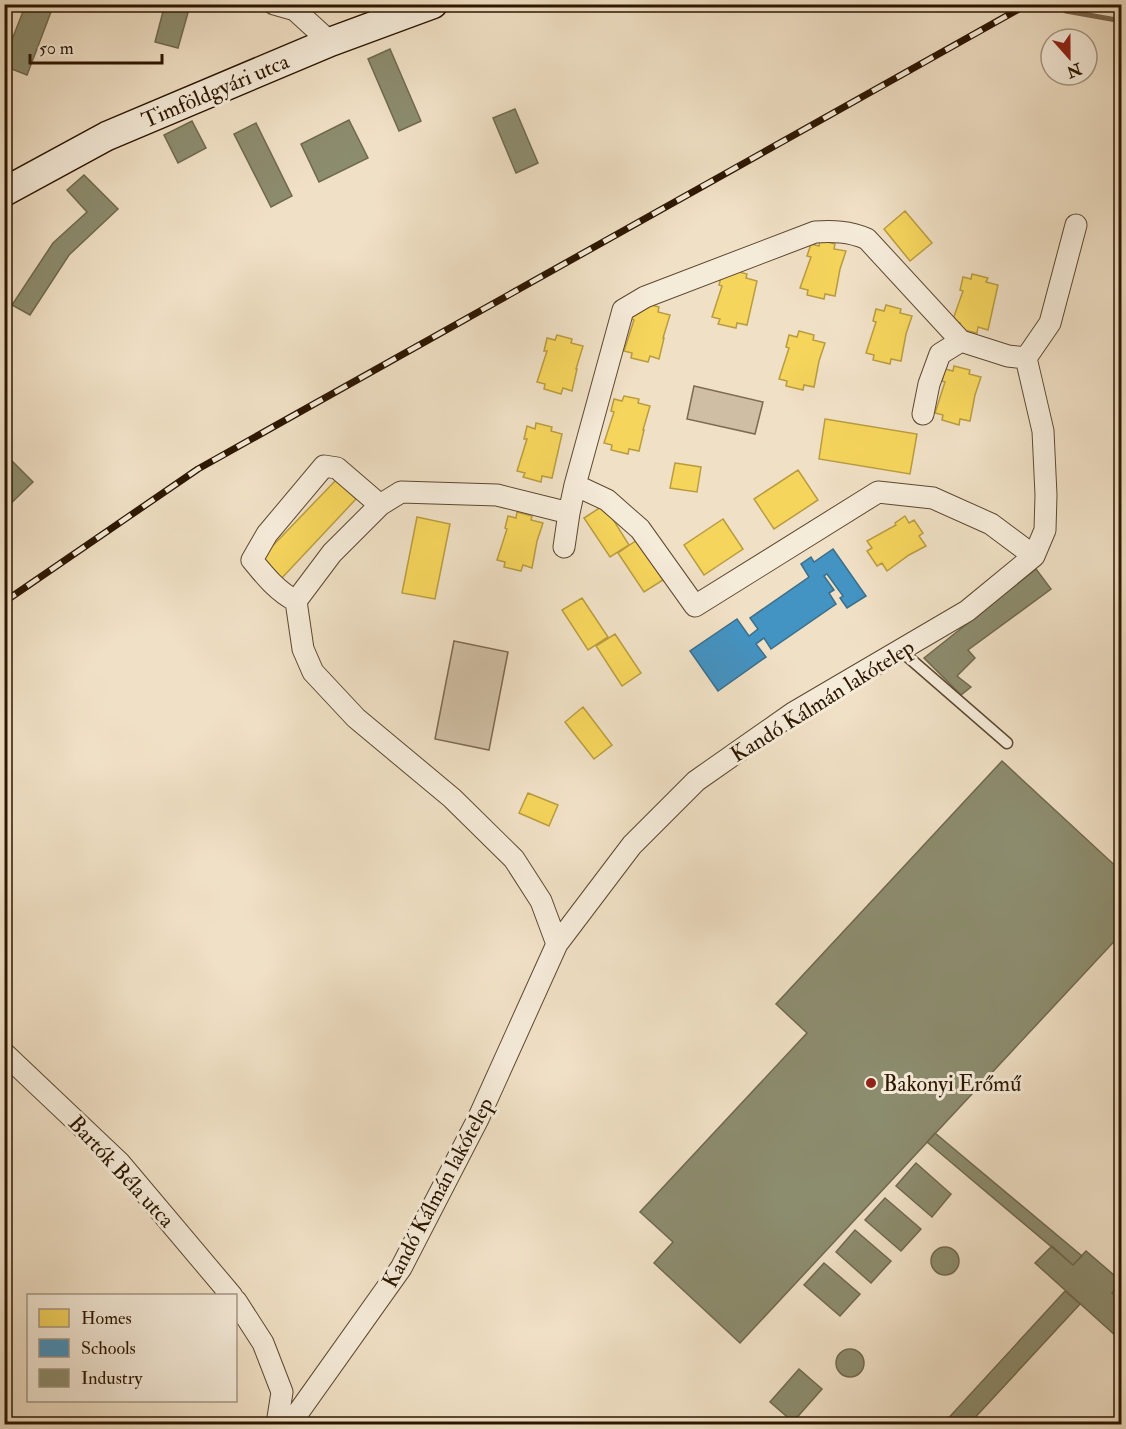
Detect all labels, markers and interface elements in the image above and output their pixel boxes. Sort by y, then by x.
scale bar [30,27,162,65]
north arrow [1039,27,1099,87]
text: 50 m [39,37,74,60]
street label: Timföldgyári utca [137,47,294,135]
text: N [1063,58,1085,82]
street label: Kandó Kálmán lakótelep [725,633,920,770]
place label: Bakonyi Erőmű [883,1070,1022,1098]
marker: Bakonyi Erőmű [864,1076,878,1090]
street label: Kandó Kálmán lakótelep [376,1093,501,1293]
street label: Bartók Béla utca [62,1110,181,1234]
legend [27,1294,237,1402]
text: Homes [81,1307,132,1330]
text: Schools [81,1337,136,1360]
text: Industry [81,1367,143,1390]

